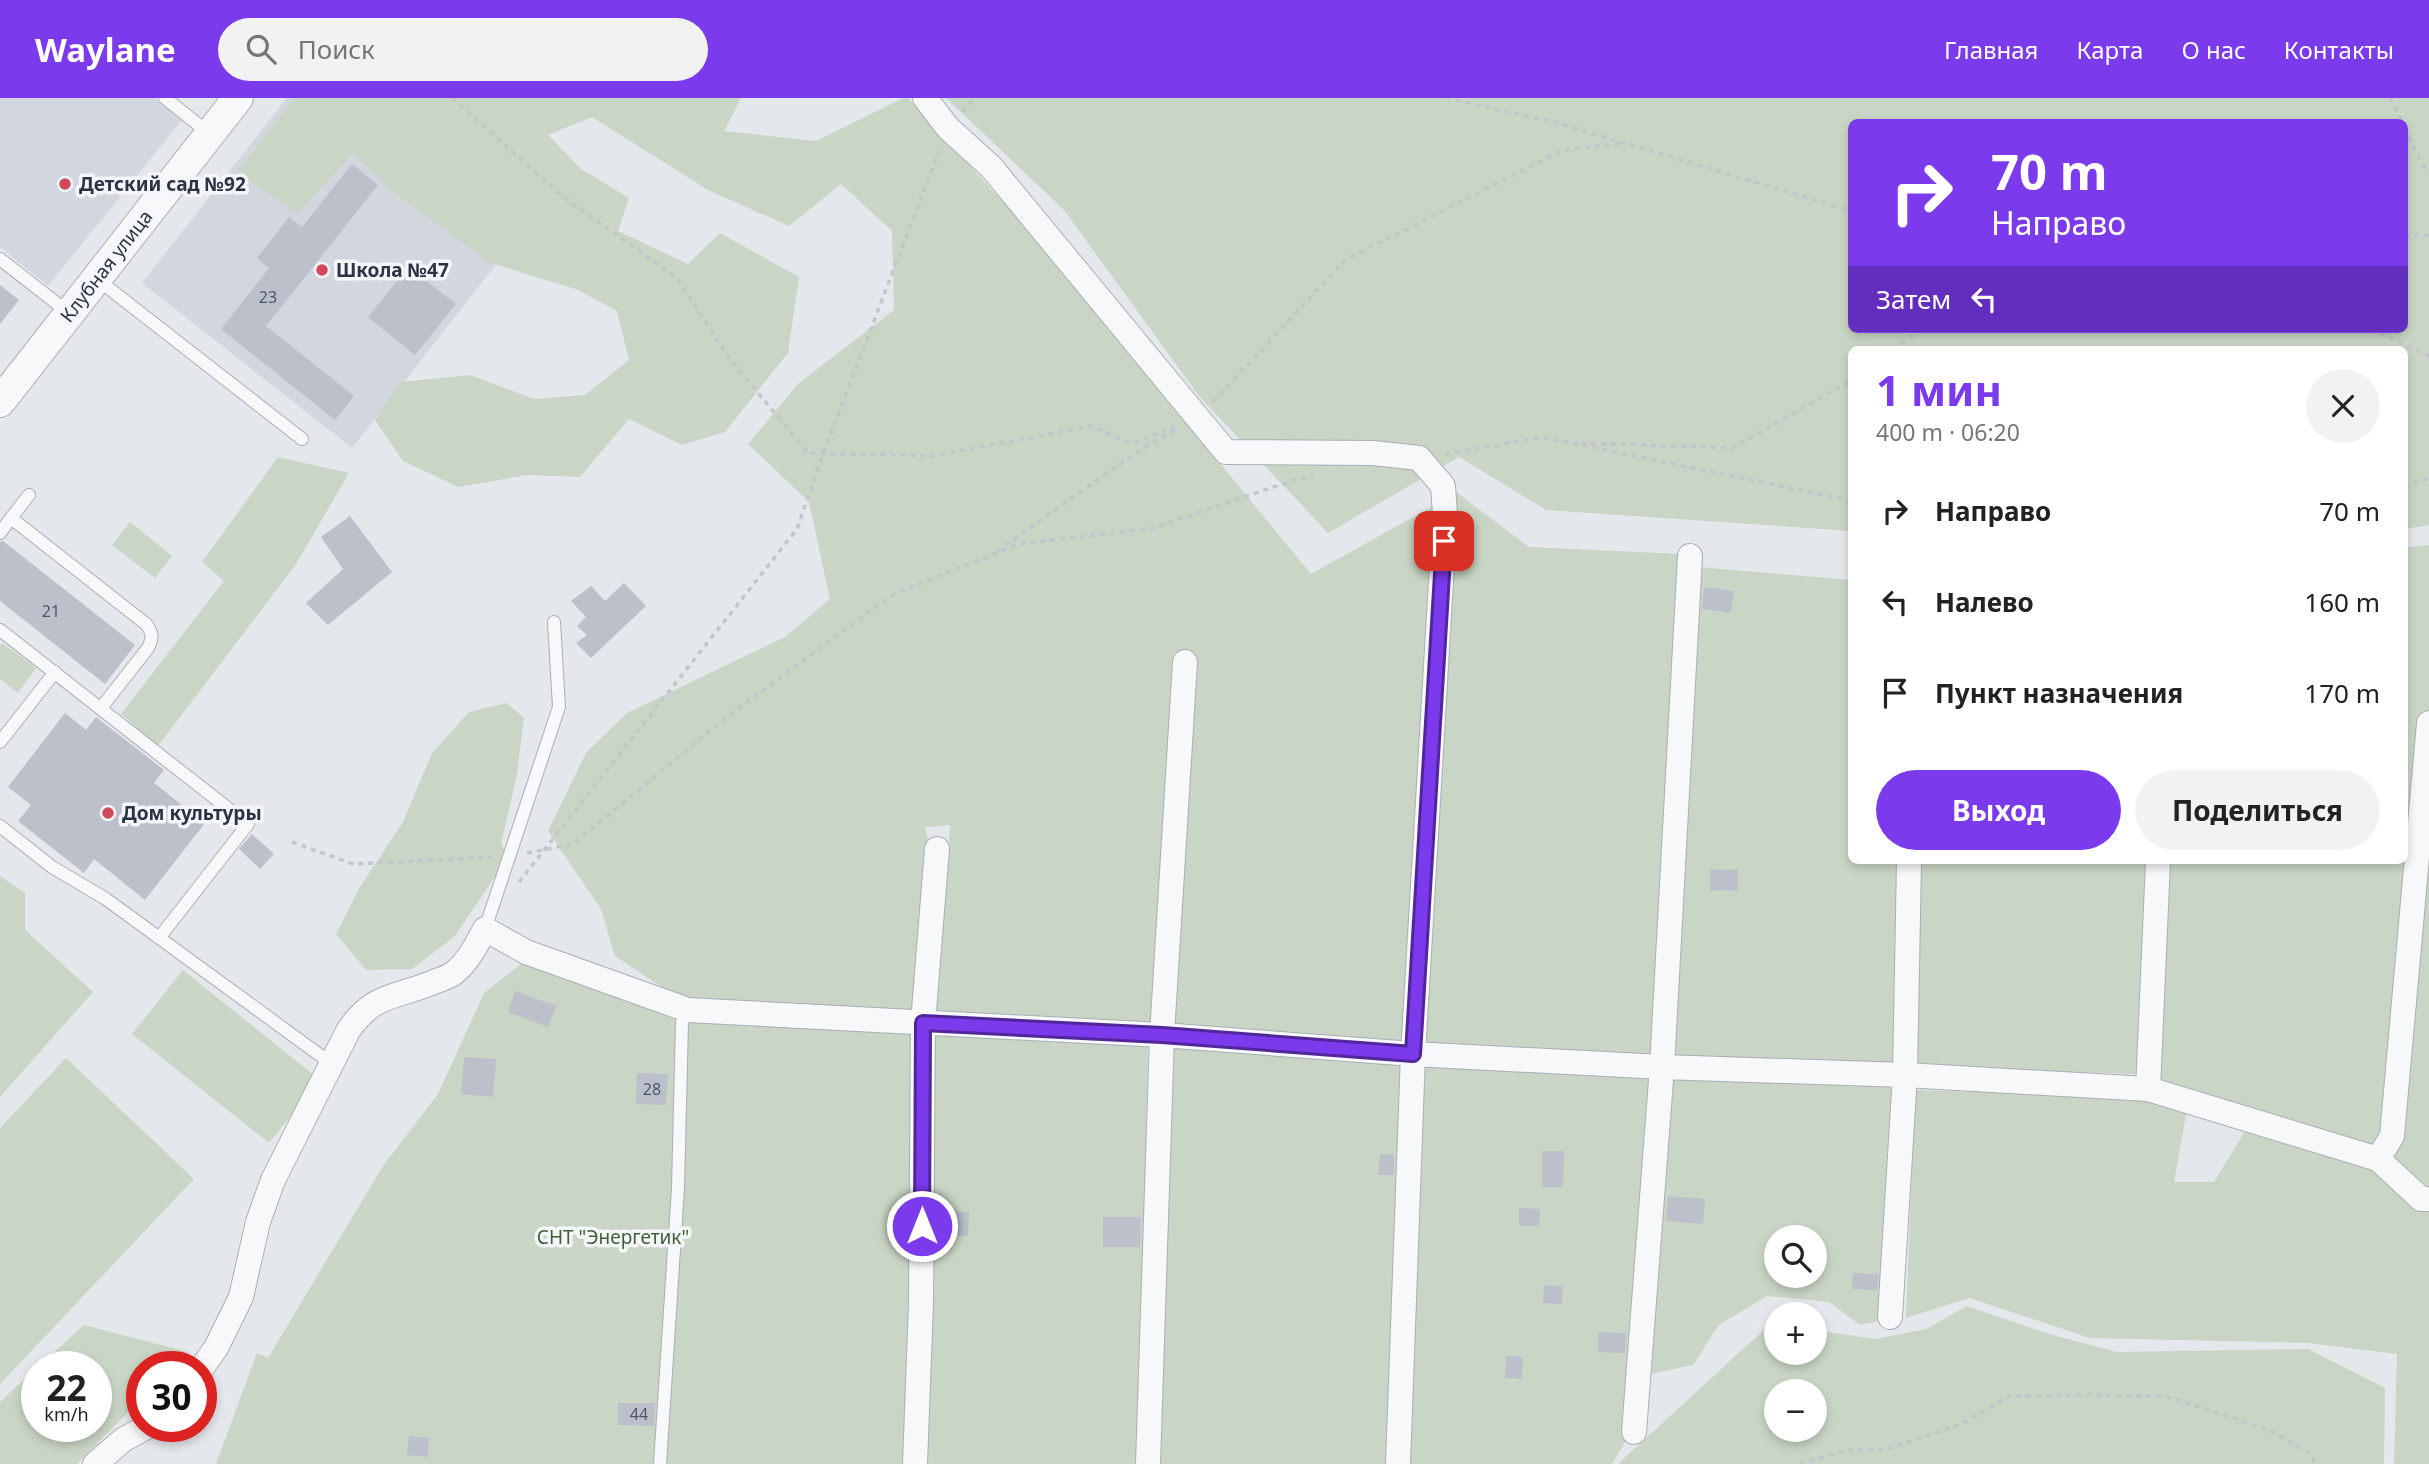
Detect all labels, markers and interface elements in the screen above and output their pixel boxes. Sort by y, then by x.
search box [218,18,708,81]
text: Waylane [35,27,176,72]
icon: search [242,30,280,68]
text: Поиск [298,31,375,67]
text: Главная [1944,33,2038,66]
text: Карта [2076,33,2143,66]
text: О нас [2181,33,2246,66]
text: Контакты [2284,33,2394,66]
text: 70 m [1991,138,2108,204]
icon: right [1876,147,1967,238]
place label: Детский сад №92 [79,171,246,197]
marker: Детский сад №92 [57,176,73,192]
text: Направо [1991,201,2126,244]
street label: Клубная улица [54,204,158,328]
place label: Школа №47 [336,257,449,283]
marker: Школа №47 [314,262,330,278]
icon: left [1965,280,2003,318]
text: Затем [1876,281,1951,317]
house number: 23 [259,286,277,308]
text: 1 мин [1876,361,2002,418]
button: close [2306,369,2380,443]
text: 400 m · 06:20 [1876,416,2020,448]
icon: right [1876,492,1914,530]
text: Направо [1935,493,2051,529]
text: 70 m [2319,493,2380,529]
pin [1414,511,1474,571]
icon: arrive [1425,522,1463,560]
icon: left [1876,583,1914,621]
text: Налево [1935,584,2034,620]
text: 160 m [2304,584,2380,620]
house number: 21 [42,600,60,622]
icon: arrive [1876,674,1914,712]
text: Пункт назначения [1935,675,2183,711]
text: 170 m [2304,675,2380,711]
button: Выход [1876,770,2121,850]
button: Поделиться [2135,770,2380,850]
place label: Дом культуры [122,800,262,826]
marker: Дом культуры [100,805,116,821]
house number: 28 [643,1078,661,1100]
position arrow [885,1189,959,1263]
park label: СНТ "Энергетик" [537,1224,689,1250]
map controls [1764,1225,1827,1442]
button: search [1764,1225,1827,1288]
button: + [1764,1302,1827,1365]
speed limit sign: 30 [126,1351,217,1442]
text: 22 [46,1364,87,1411]
button: − [1764,1379,1827,1442]
text: km/h [44,1402,89,1426]
house number: 44 [630,1403,648,1425]

